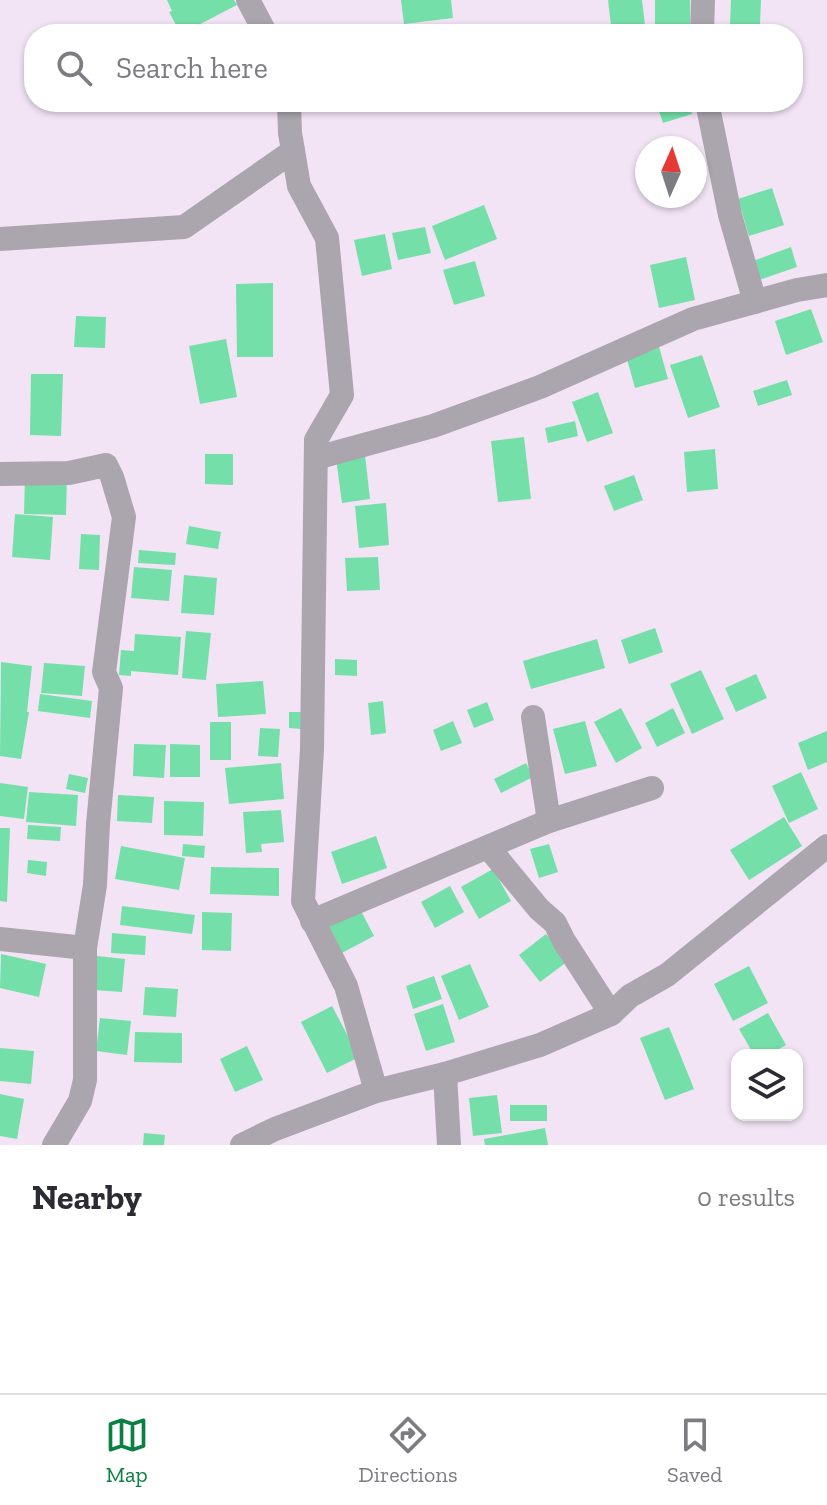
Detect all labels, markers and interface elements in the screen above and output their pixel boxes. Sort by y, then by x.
search box [24,24,803,112]
icon: search [52,46,96,90]
text: Search here [116,50,268,86]
north arrow [635,136,707,208]
map controls [731,1049,803,1121]
button: layers [731,1049,803,1121]
text: Nearby [32,1177,142,1218]
text: 0 results [697,1181,795,1213]
tab: Map [105,1413,149,1488]
tab: Directions [358,1413,458,1488]
tab: Saved [667,1413,722,1488]

